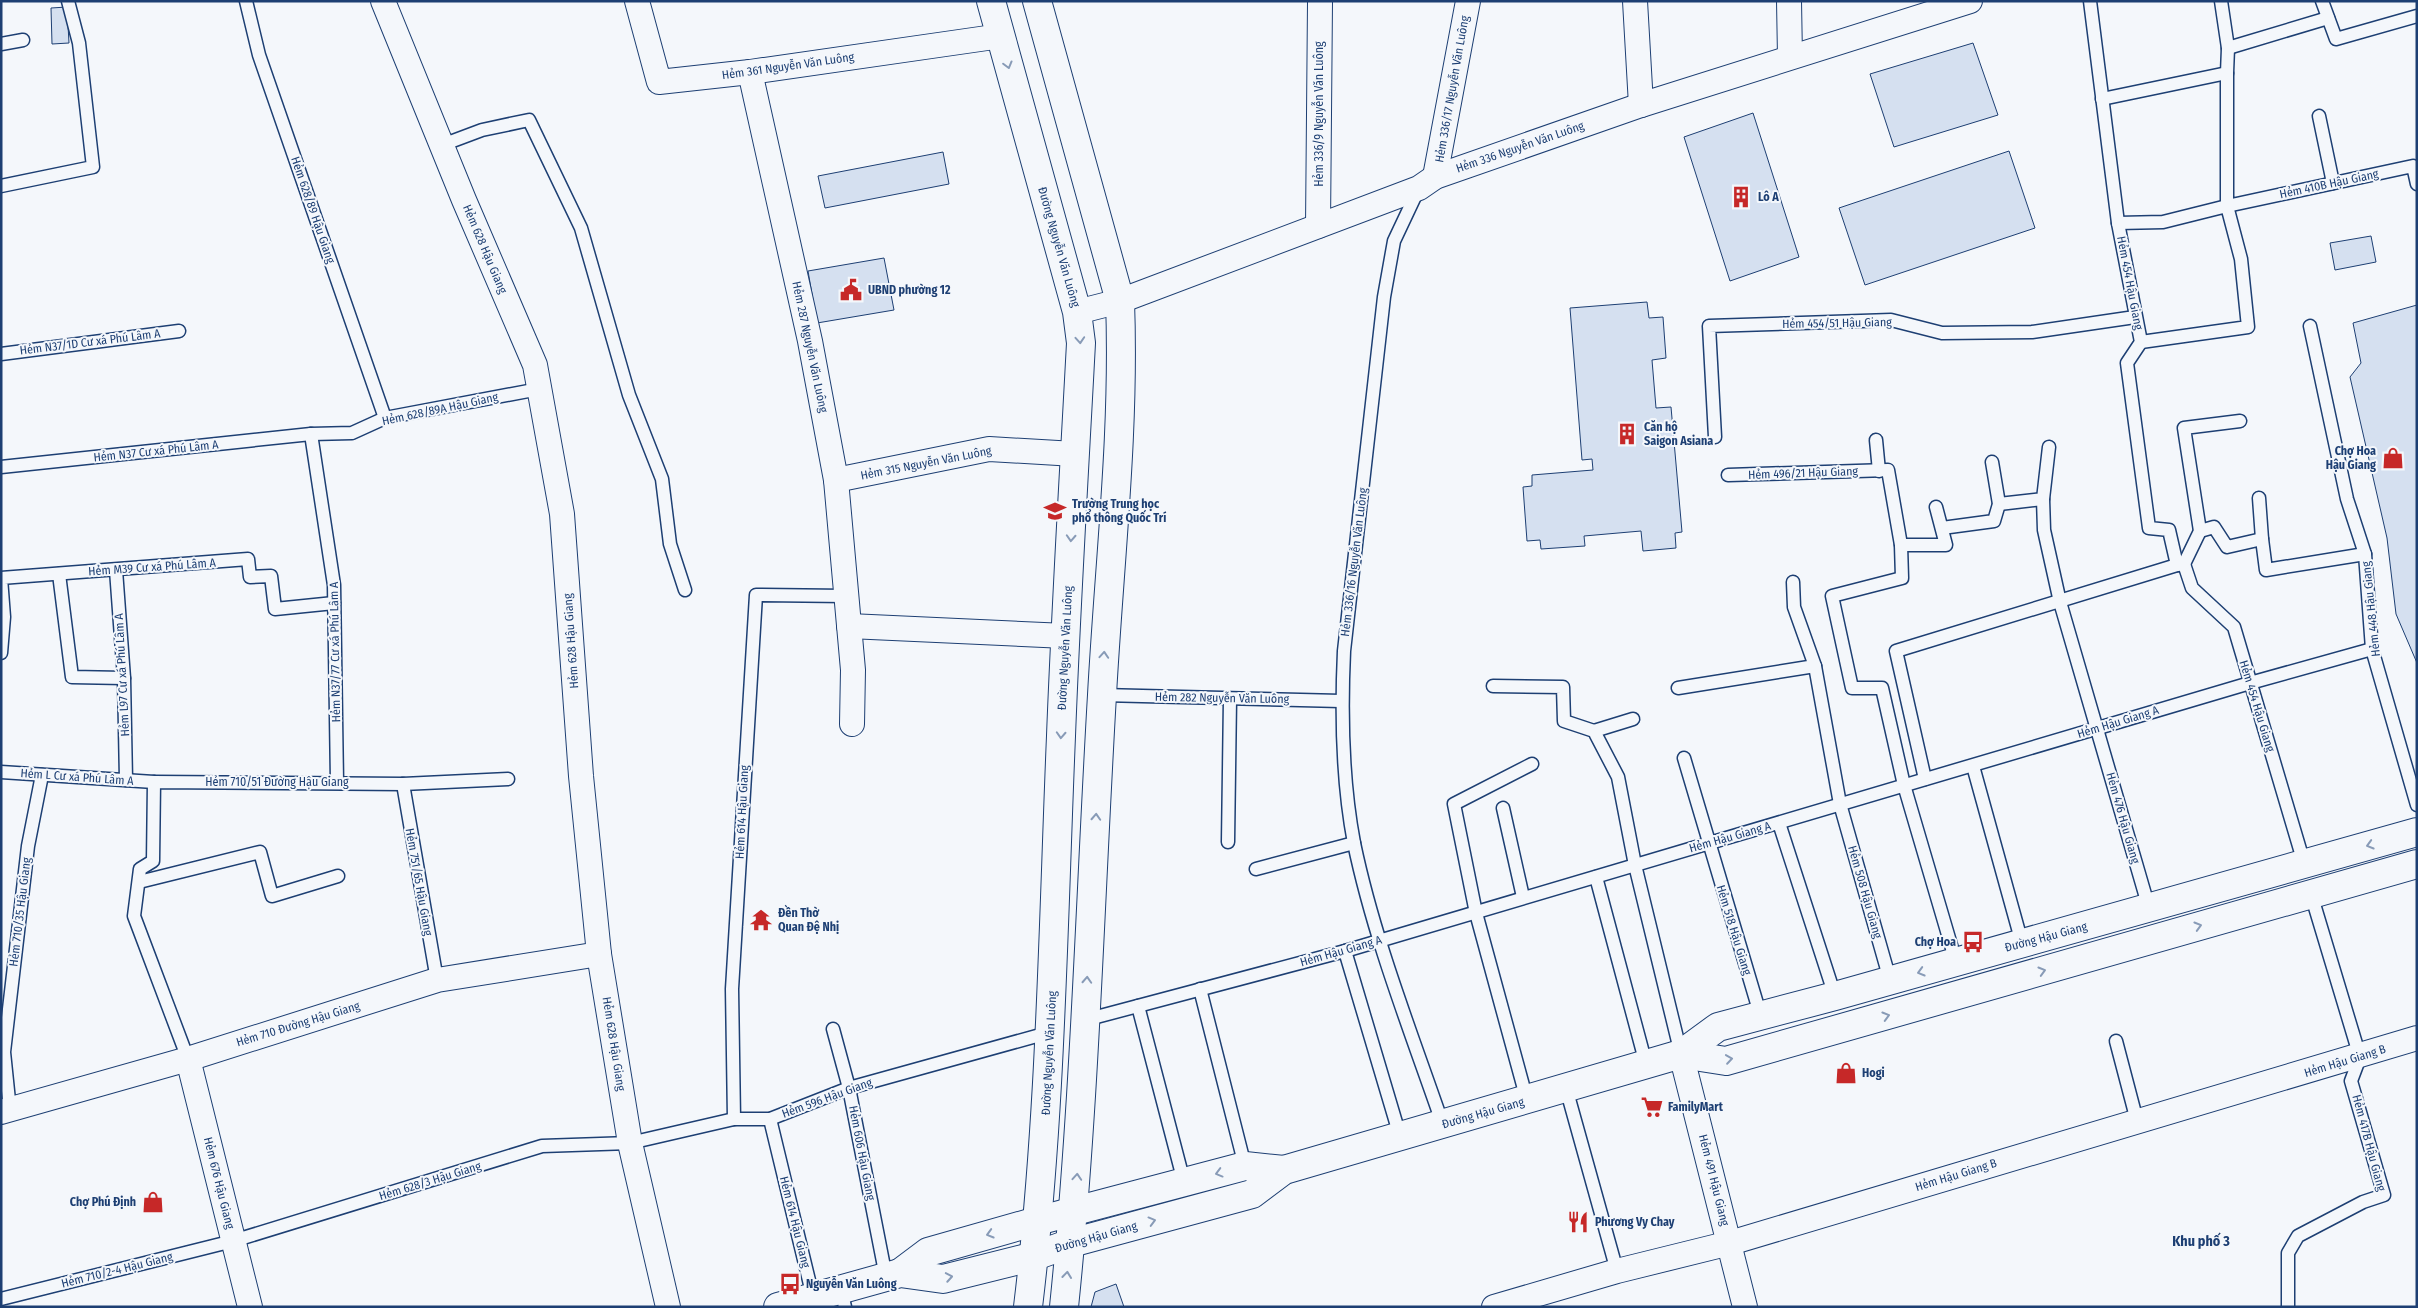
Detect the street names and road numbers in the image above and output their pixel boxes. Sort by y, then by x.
street label: Hẻm 336/17 Nguyễn Văn Luông [1431,14,1472,164]
street label: Hẻm 336/9 Nguyễn Văn Luông [1311,41,1326,187]
street label: Hẻm 361 Nguyễn Văn Luông [721,49,855,82]
street label: Hẻm 336 Nguyễn Văn Luông [1454,117,1586,176]
street label: Hẻm 628/89 Hậu Giang [288,155,338,266]
street label: Hẻm 410B Hậu Giang [2278,167,2380,201]
street label: Đường Nguyễn Văn Luông [1035,185,1084,309]
street label: Hẻm 628 Hậu Giang [460,202,510,296]
street label: Hẻm 454 Hậu Giang [2114,235,2146,331]
street label: Hẻm 287 Nguyễn Văn Luông [789,280,832,414]
street label: Hẻm 454/51 Hậu Giang [1782,315,1892,331]
street label: Hẻm N37/1D Cư xá Phú Lâm A [19,326,162,358]
street label: Hẻm 628/89A Hậu Giang [381,390,500,428]
street label: Hẻm N37 Cư xá Phú Lâm A [93,437,220,465]
street label: Hẻm 315 Nguyễn Văn Luông [859,442,993,483]
street label: Hẻm 496/21 Hậu Giang [1748,464,1859,482]
street label: Hẻm 336/16 Nguyễn Văn Luông [1337,486,1370,637]
street label: Hẻm M39 Cư xá Phú Lâm A [88,556,217,578]
street label: Hẻm 448 Hậu Giang [2359,560,2383,657]
street label: Hẻm N37/77 Cư xá Phú Lâm A [327,581,343,722]
street label: Đường Nguyễn Văn Luông [1054,585,1075,711]
street label: Hẻm 628 Hậu Giang [561,593,581,689]
street label: Hẻm L97 Cư xá Phú Lâm A [112,612,132,737]
street label: Hẻm 454 Hậu Giang [2236,658,2278,754]
street label: Hẻm 282 Nguyễn Văn Luông [1155,689,1290,706]
street label: Hẻm Hậu Giang A [2076,703,2161,741]
street label: Hẻm 614 Hậu Giang [733,764,751,859]
street label: Hẻm L Cư xá Phú Lâm A [20,766,135,788]
street label: Hẻm 476 Hậu Giang [2103,771,2143,866]
street label: Hẻm 710/51 Đường Hậu Giang [205,775,349,789]
street label: Hẻm Hậu Giang A [1688,818,1773,855]
street label: Hẻm 751/65 Hậu Giang [403,827,435,937]
street label: Hẻm 508 Hậu Giang [1845,844,1885,940]
street label: Hẻm 710/35 Hậu Giang [6,856,34,967]
street label: Hẻm 518 Hậu Giang [1714,883,1754,977]
street label: Đường Hậu Giang [2003,919,2089,955]
street label: Hẻm Hậu Giang A [1299,932,1384,969]
street label: Đường Nguyễn Văn Luông [1038,990,1059,1116]
street label: Hẻm 628 Hậu Giang [600,996,628,1092]
street label: Hẻm 710 Đường Hậu Giang [235,998,362,1049]
street label: Hẻm Hậu Giang B [2302,1042,2388,1080]
street label: Hẻm 596 Hậu Giang [780,1075,874,1121]
street label: Hẻm 417B Hậu Giang [2349,1093,2389,1193]
street label: Đường Hậu Giang [1440,1094,1526,1131]
street label: Hẻm 606 Hậu Giang [846,1104,878,1202]
street label: Hẻm 491 Hậu Giang [1696,1133,1732,1228]
street label: Hẻm 676 Hậu Giang [201,1136,237,1231]
street label: Hẻm Hậu Giang B [1913,1156,1999,1194]
street label: Hẻm 628/3 Hậu Giang [377,1159,483,1203]
street label: Hẻm 614 Hậu Giang [777,1175,813,1270]
street label: Đường Hậu Giang [1053,1218,1139,1255]
street label: Hẻm 710/2-4 Hậu Giang [60,1249,174,1291]

